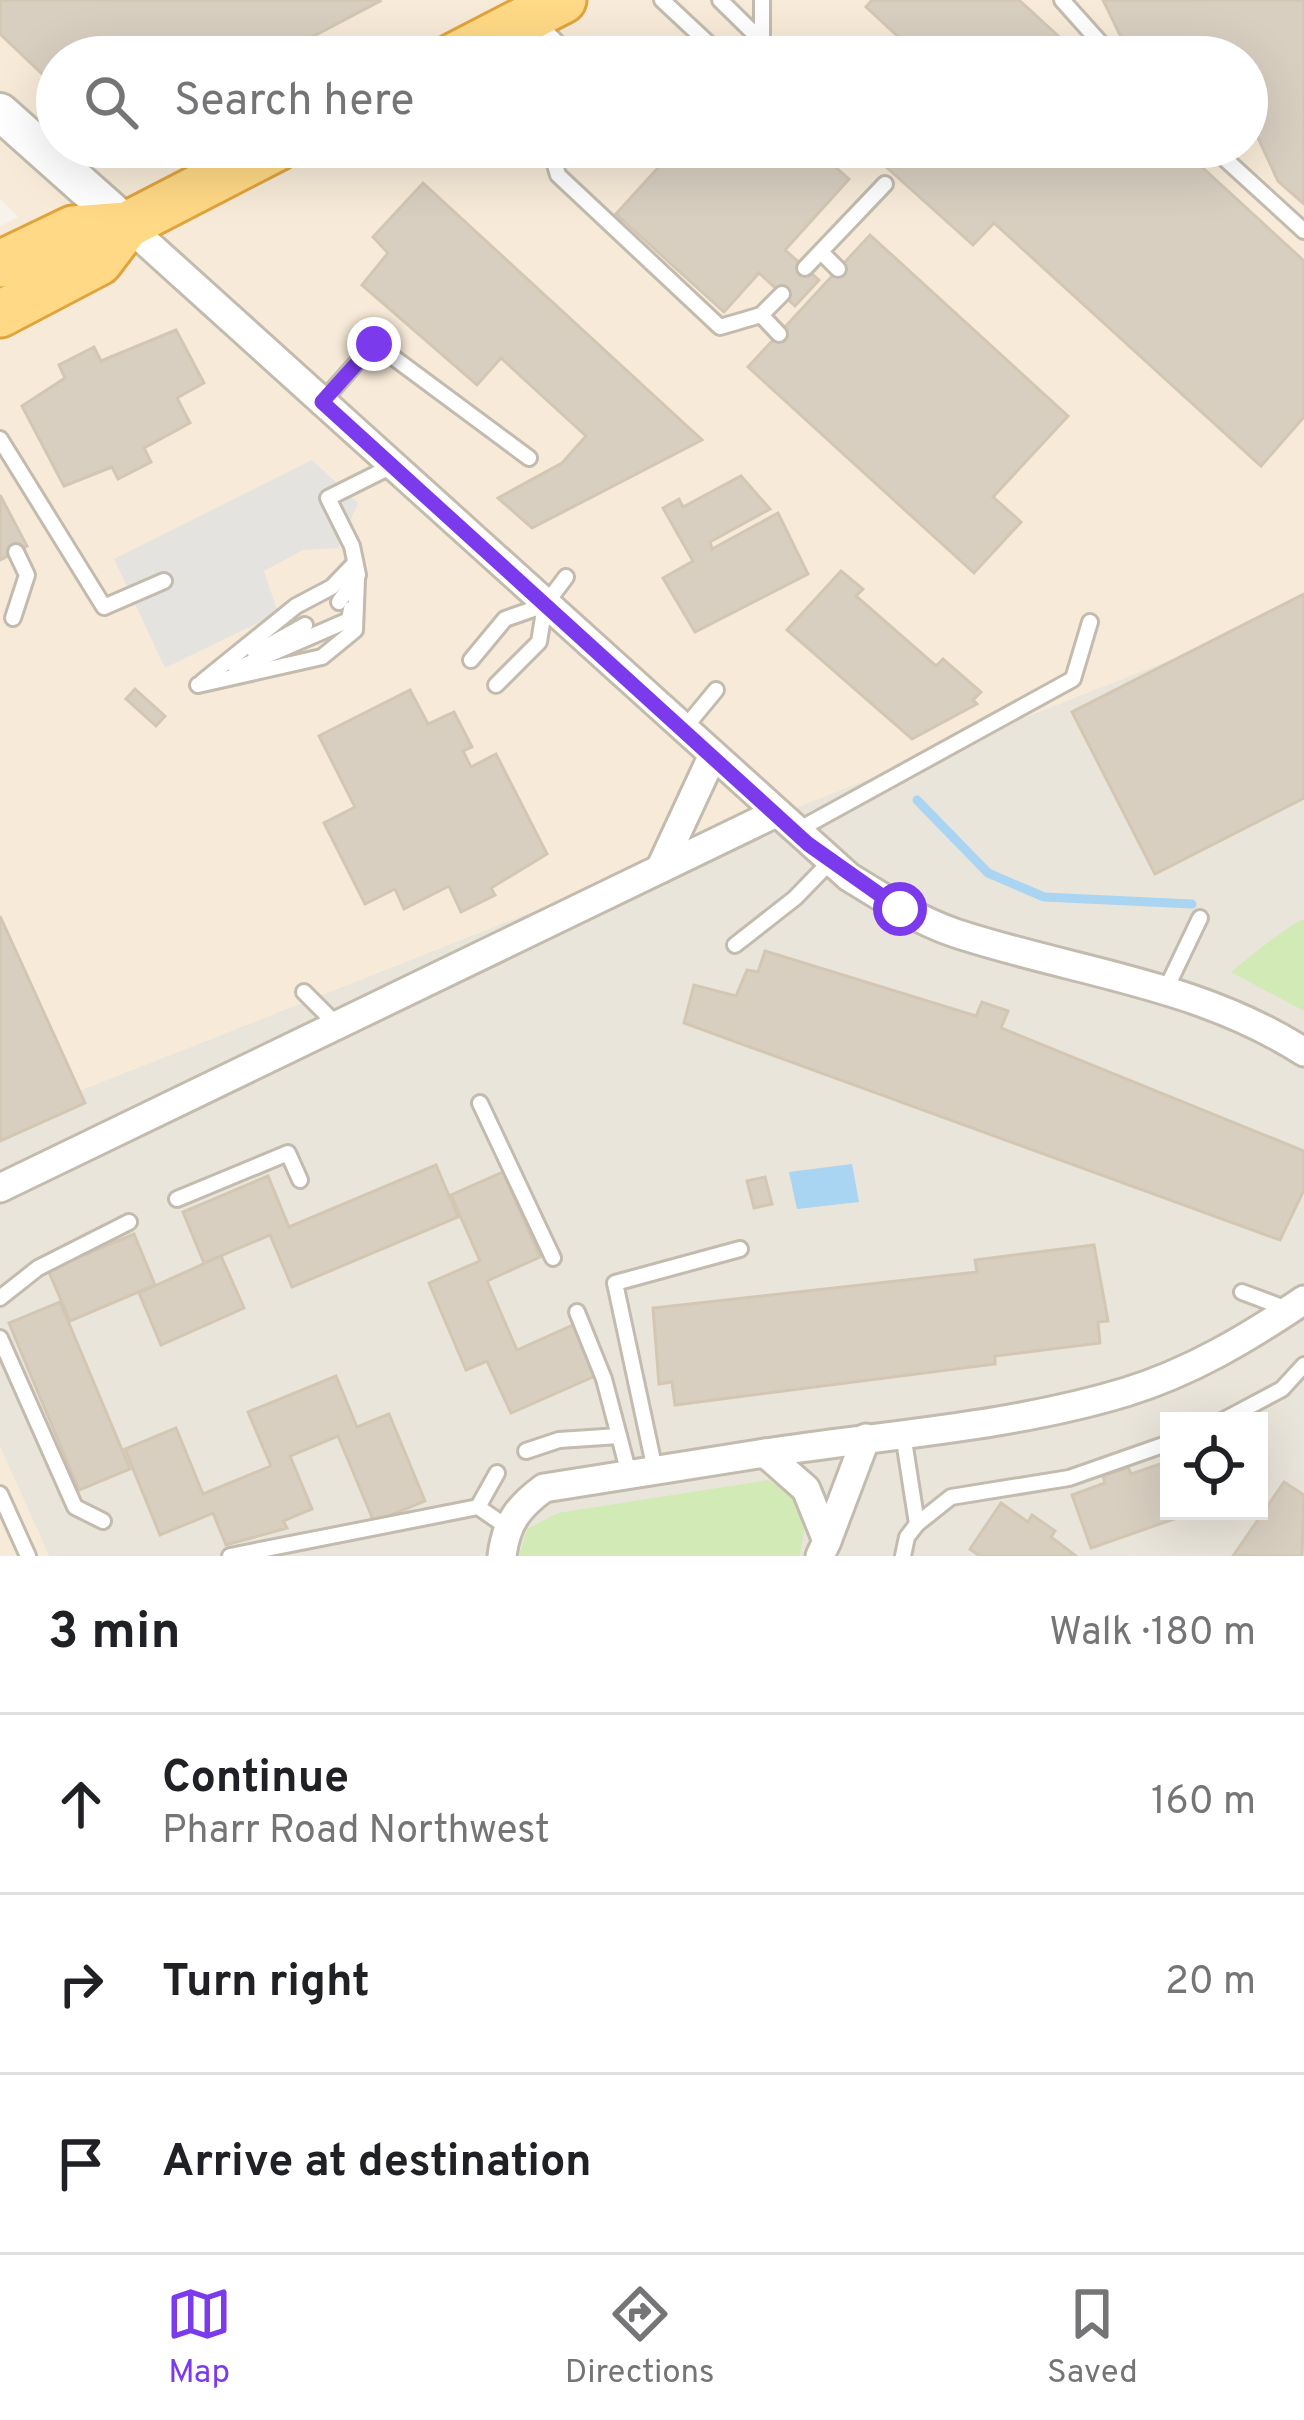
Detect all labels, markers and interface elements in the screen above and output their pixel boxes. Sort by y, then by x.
search box [36,36,1268,168]
icon: search [78,69,144,135]
text: Search here [174,74,414,131]
route end [347,317,401,371]
route start [873,882,927,936]
map controls [1160,1412,1268,1520]
button: locate [1160,1412,1268,1520]
text: 3 min [48,1602,181,1667]
text: Walk · 180 m [1049,1610,1256,1659]
text: Continue [162,1751,349,1808]
icon: ahead [48,1771,114,1837]
text: 160 m [1151,1779,1256,1828]
text: Pharr Road Northwest [162,1808,550,1857]
icon: right [48,1951,114,2017]
text: Turn right [162,1955,370,2012]
text: 20 m [1165,1959,1256,2008]
icon: arrive [48,2131,114,2197]
text: Arrive at destination [162,2135,592,2192]
tab: Map [166,2281,232,2395]
tab: Directions [565,2281,715,2395]
tab: Saved [1047,2281,1138,2395]

